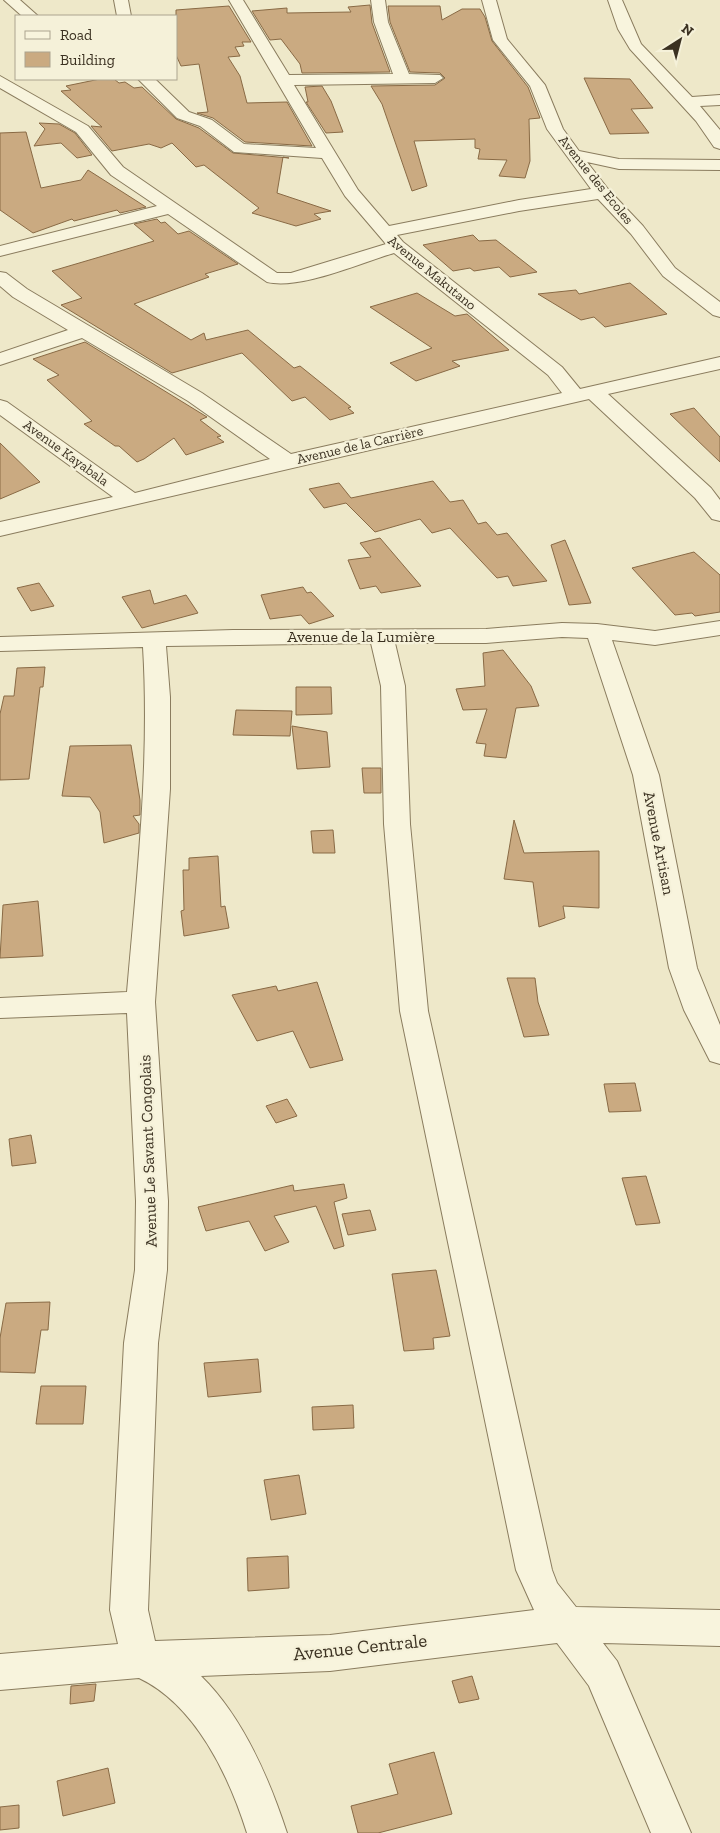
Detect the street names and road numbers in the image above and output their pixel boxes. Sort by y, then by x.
street label: Avenue des Ecoles [555,132,637,228]
street label: Avenue Makutano [384,232,480,314]
street label: Avenue Kayabala [20,416,112,490]
street label: Avenue de la Carrière [295,422,425,468]
street label: Avenue de la Lumière [287,627,435,646]
street label: Avenue Artisan [640,790,679,897]
street label: Avenue Le Savant Congolais [135,1054,161,1248]
street label: Avenue Centrale [292,1629,428,1665]

